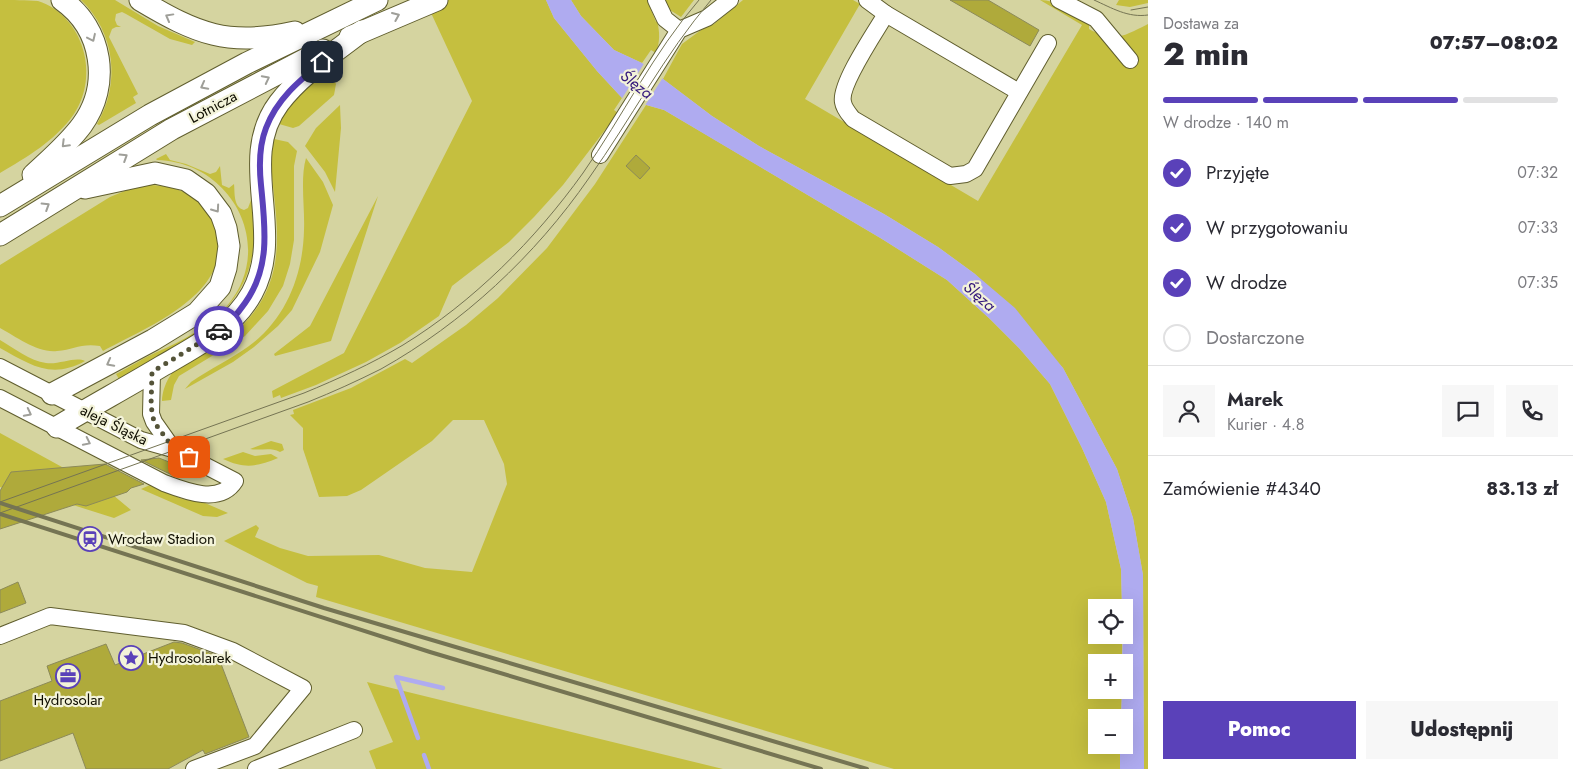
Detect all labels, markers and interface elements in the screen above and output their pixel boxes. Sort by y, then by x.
one-way arrow [391,12,400,23]
text: Dostawa za [1163,12,1239,35]
one-way arrow [166,13,175,23]
text: 07:57–08:02 [1430,29,1558,56]
text: 2 min [1163,31,1249,77]
one-way arrow [85,33,96,42]
pin [301,41,343,83]
icon: home [308,48,336,76]
water label: Ślęza [615,64,658,105]
one-way arrow [261,75,270,85]
one-way arrow [200,80,209,90]
street label: Lotnicza [185,85,241,129]
text: W drodze · 140 m [1163,111,1289,134]
one-way arrow [62,138,71,147]
one-way arrow [118,154,127,164]
icon: check [1163,159,1191,187]
text: Przyjęte [1206,159,1269,186]
text: 07:32 [1517,161,1558,184]
one-way arrow [41,202,50,212]
one-way arrow [210,203,219,212]
icon: check [1163,214,1191,242]
text: W przygotowaniu [1206,214,1348,241]
text: 07:33 [1518,216,1558,239]
icon: check [1163,269,1191,297]
text: W drodze [1206,269,1287,296]
text: 07:35 [1517,271,1558,294]
water label: Ślęza [959,276,1001,317]
courier [194,306,244,356]
icon: car [205,317,233,345]
text: Dostarczone [1206,324,1305,351]
one-way arrow [106,357,115,367]
button: person [1163,385,1215,437]
button: chat [1442,385,1494,437]
button: phone [1506,385,1558,437]
text: Marek [1227,386,1284,413]
street label: aleja Śląska [77,399,151,451]
one-way arrow [23,407,32,417]
text: Kurier · 4.8 [1227,413,1305,436]
one-way arrow [82,436,91,446]
pin [168,436,210,478]
icon: bag [175,443,203,471]
text: Zamówienie #4340 [1163,475,1321,502]
text: 83.13 zł [1486,475,1558,502]
station icon: Wrocław Stadion [77,526,103,552]
place label: Wrocław Stadion [108,528,215,550]
map controls [1088,599,1133,754]
button: locate [1088,599,1133,644]
place icon: Hydrosolarek [118,645,144,671]
place label: Hydrosolarek [148,647,232,669]
button: + [1088,654,1133,699]
office icon: Hydrosolar [55,663,81,689]
place label: Hydrosolar [33,689,103,711]
button: Pomoc [1163,701,1356,759]
button: Udostępnij [1366,701,1558,759]
button: − [1088,709,1133,754]

